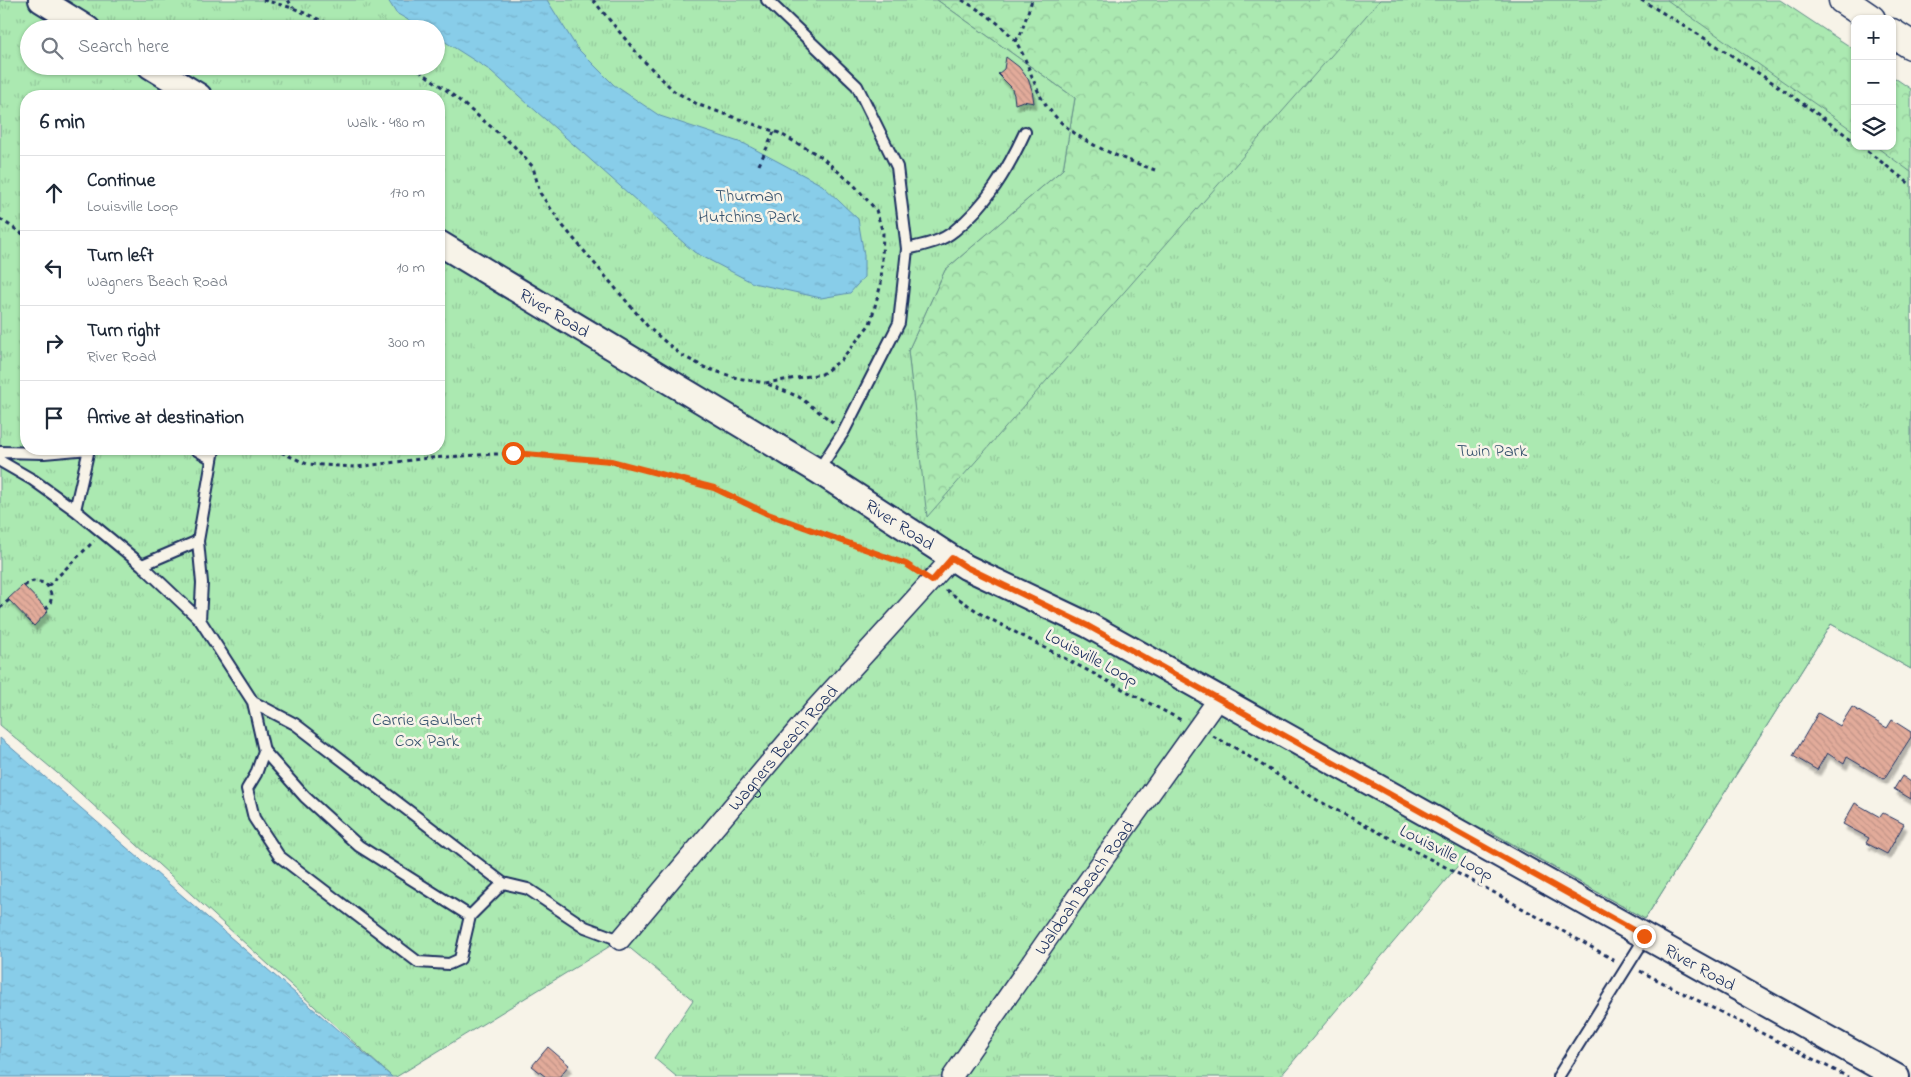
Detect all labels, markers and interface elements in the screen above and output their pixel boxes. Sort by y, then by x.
map controls [1851,15,1896,150]
button: + [1851,15,1896,60]
search box [20,20,445,75]
icon: search [38,34,66,62]
text: Search here [78,34,169,61]
button: − [1851,60,1896,105]
button: layers [1851,105,1896,150]
text: 6 min [40,108,85,138]
text: Walk · 480 m [347,111,425,135]
text: Continue [87,168,155,195]
icon: ahead [40,179,68,207]
text: 170 m [390,181,425,205]
park label: Thurman Hutchins Park [698,184,800,231]
text: Louisville Loop [87,195,178,219]
text: Turn left [87,243,154,270]
icon: left [40,254,68,282]
text: 10 m [397,256,425,280]
text: Wagners Beach Road [87,270,227,294]
street label: River Road [513,283,594,346]
text: Turn right [87,318,160,345]
icon: right [40,329,68,357]
text: 300 m [388,331,425,355]
text: River Road [87,345,156,369]
icon: arrive [40,404,68,432]
text: Arrive at destination [87,405,244,432]
park label: Twin Park [1457,439,1527,465]
route start [502,442,525,465]
street label: River Road [859,494,939,558]
street label: Louisville Loop [1040,623,1143,694]
street label: Wagners Beach Road [723,680,845,817]
park label: Carrie Gaulbert Cox Park [372,708,482,755]
street label: Waldoah Beach Road [1029,816,1142,961]
street label: Louisville Loop [1394,819,1498,889]
route end [1633,925,1656,948]
street label: River Road [1659,938,1740,999]

